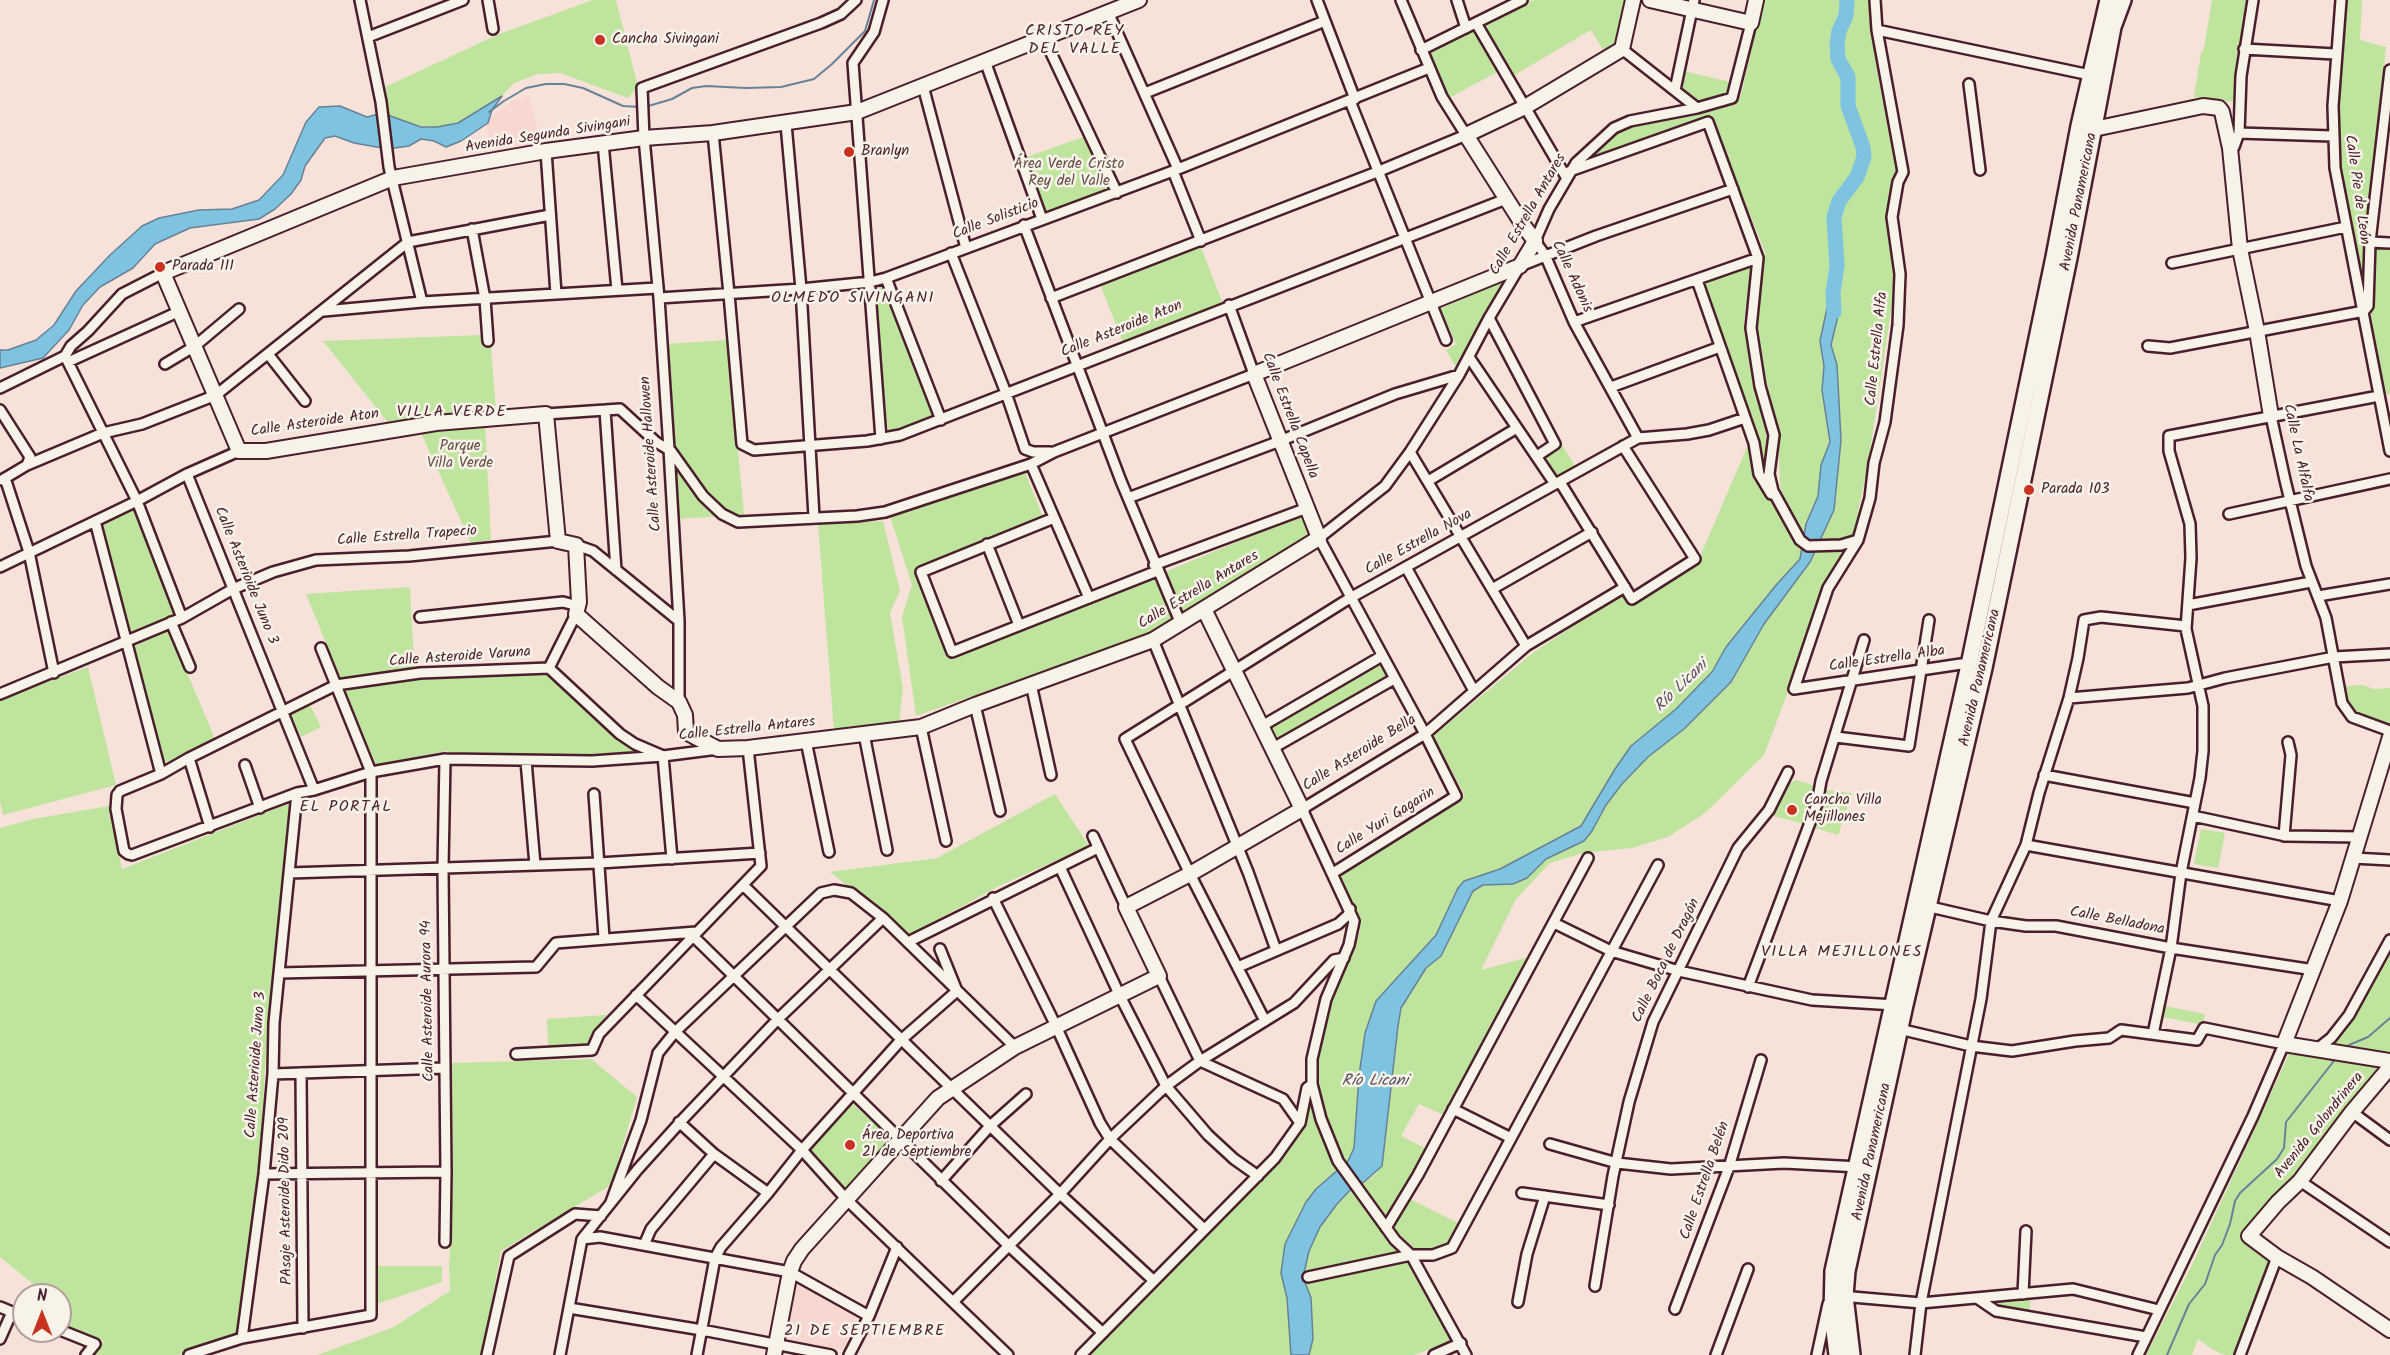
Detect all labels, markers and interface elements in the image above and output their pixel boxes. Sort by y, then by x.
district label: CRISTO REY DEL VALLE [1025,22,1125,60]
place label: Cancha Sivingani [612,31,719,49]
marker: Cancha Sivingani [593,33,607,47]
street label: Avenida Segunda Sivingani [464,114,632,158]
street label: Avenida Panamericana [2058,131,2102,273]
street label: Calle Pie de León [2339,134,2373,246]
place label: Branlyn [861,143,909,161]
marker: Branlyn [842,145,856,159]
street label: Calle Estrella Antares [1487,151,1571,279]
park label: Área Verde Cristo Rey del Valle [1014,156,1124,191]
street label: Calle Solisticio [950,195,1042,245]
street label: Calle Adonis [1546,238,1596,316]
place label: Parada 111 [172,258,234,276]
marker: Parada 111 [153,260,167,274]
district label: OLMEDO SIVINGANI [771,289,935,309]
street label: Calle Estrella Alfa [1863,291,1893,407]
street label: Calle Asteroide Aton [1059,297,1185,363]
street label: Calle Estrella Capella [1257,350,1321,482]
street label: Calle Asteroide Hallowen [638,376,666,532]
district label: VILLA VERDE [397,403,507,423]
street label: Calle La Alfalfa [2278,403,2316,503]
street label: Calle Asteroide Aton [250,406,380,442]
park label: Parque Villa Verde [427,438,493,473]
place label: Parada 103 [2041,481,2109,499]
marker: Parada 103 [2022,483,2036,497]
street label: Calle Asterioide Juno 3 [209,505,281,647]
street label: Calle Estrella Nova [1362,506,1476,580]
street label: Calle Estrella Trapecio [336,523,478,551]
street label: Calle Estrella Antares [1136,548,1262,634]
street label: Avenida Panamericana [1956,608,2006,748]
street label: Calle Estrella Alba [1828,643,1946,677]
street label: Calle Asteroide Varuna [389,644,531,672]
water label: Río Licani [1651,657,1713,717]
street label: Calle Asteroide Bella [1300,712,1420,796]
street label: Calle Estrella Antares [678,714,816,746]
street label: Calle Yuri Gagarin [1333,784,1439,860]
place label: Cancha Villa Mejillones [1804,792,1882,827]
district label: EL PORTAL [300,798,392,818]
marker: Cancha Villa Mejillones [1785,803,1799,817]
street label: Calle Boca de Dragón [1629,896,1705,1026]
street label: Calle Belladona [2068,904,2166,940]
street label: Calle Asteroide Aurora 94 [419,920,439,1082]
district label: VILLA MEJILLONES [1761,943,1923,963]
street label: Calle Asterioide Juno 3 [243,991,271,1139]
street label: Avenida Golondrinera [2272,1069,2368,1183]
water label: Río Licani [1342,1072,1408,1092]
street label: Avenida Panamericana [1850,1081,1896,1223]
street label: PAsaje Asteroide Dido 209 [277,1117,297,1285]
street label: Calle Estrella Belén [1677,1120,1735,1242]
place label: Área Deportiva 21 de Septiembre [862,1127,971,1162]
marker: Área Deportiva 21 de Septiembre [843,1138,857,1152]
north arrow [12,1283,72,1343]
text: N [37,1284,47,1309]
district label: 21 DE SEPTIEMBRE [784,1322,946,1342]

